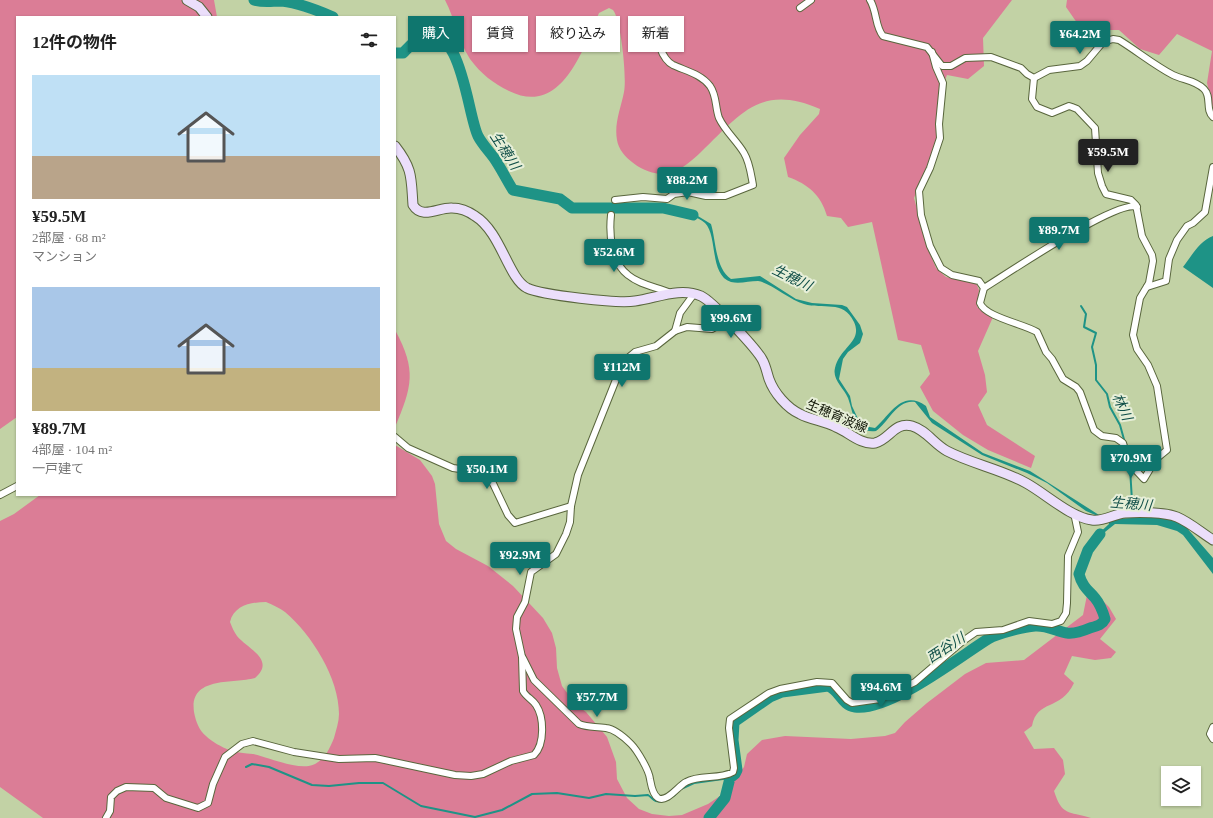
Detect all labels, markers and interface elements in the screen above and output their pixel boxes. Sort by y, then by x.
chip: 購入 [408,16,464,52]
chip: 賃貸 [472,16,528,52]
chip: 絞り込み [536,16,620,52]
chip: 新着 [628,16,684,52]
pin: ¥64.2M [1047,21,1113,55]
text: ¥64.2M [1059,26,1101,41]
icon: filters [358,29,380,51]
text: 12件の物件 [32,33,117,52]
icon: home [170,101,242,173]
water label: 生穂川 [487,129,524,174]
pin: ¥59.5M [1075,139,1141,173]
text: ¥59.5M [1087,144,1129,159]
pin: ¥88.2M [654,167,720,201]
text: ¥88.2M [666,172,708,187]
text: ¥59.5M [32,207,86,226]
pin: ¥89.7M [1026,217,1092,251]
text: ¥89.7M [1038,222,1080,237]
text: 2部屋 · 68 m² [32,230,106,245]
pin: ¥52.6M [581,239,647,273]
text: ¥52.6M [593,244,635,259]
text: マンション [32,249,97,264]
water label: 生穂川 [770,262,816,295]
pin: ¥99.6M [698,305,764,339]
text: ¥99.6M [710,310,752,325]
icon: home [170,313,242,385]
pin: ¥112M [594,354,650,388]
text: ¥112M [603,359,641,374]
water label: 林川 [1109,391,1135,425]
street label: 生穂育波線 [804,396,870,436]
text: ¥89.7M [32,419,86,438]
text: 4部屋 · 104 m² [32,442,112,457]
pin: ¥70.9M [1098,445,1164,479]
text: ¥70.9M [1110,450,1152,465]
pin: ¥50.1M [454,456,520,490]
text: 一戸建て [32,461,84,476]
text: ¥50.1M [466,461,508,476]
water label: 生穂川 [1109,495,1155,513]
pin: ¥92.9M [487,542,553,576]
text: ¥92.9M [499,547,541,562]
water label: 西谷川 [924,629,969,666]
pin: ¥94.6M [848,674,914,708]
text: ¥94.6M [860,679,902,694]
pin: ¥57.7M [564,684,630,718]
text: ¥57.7M [576,689,618,704]
map controls [1161,766,1201,806]
button: layers [1161,766,1201,806]

